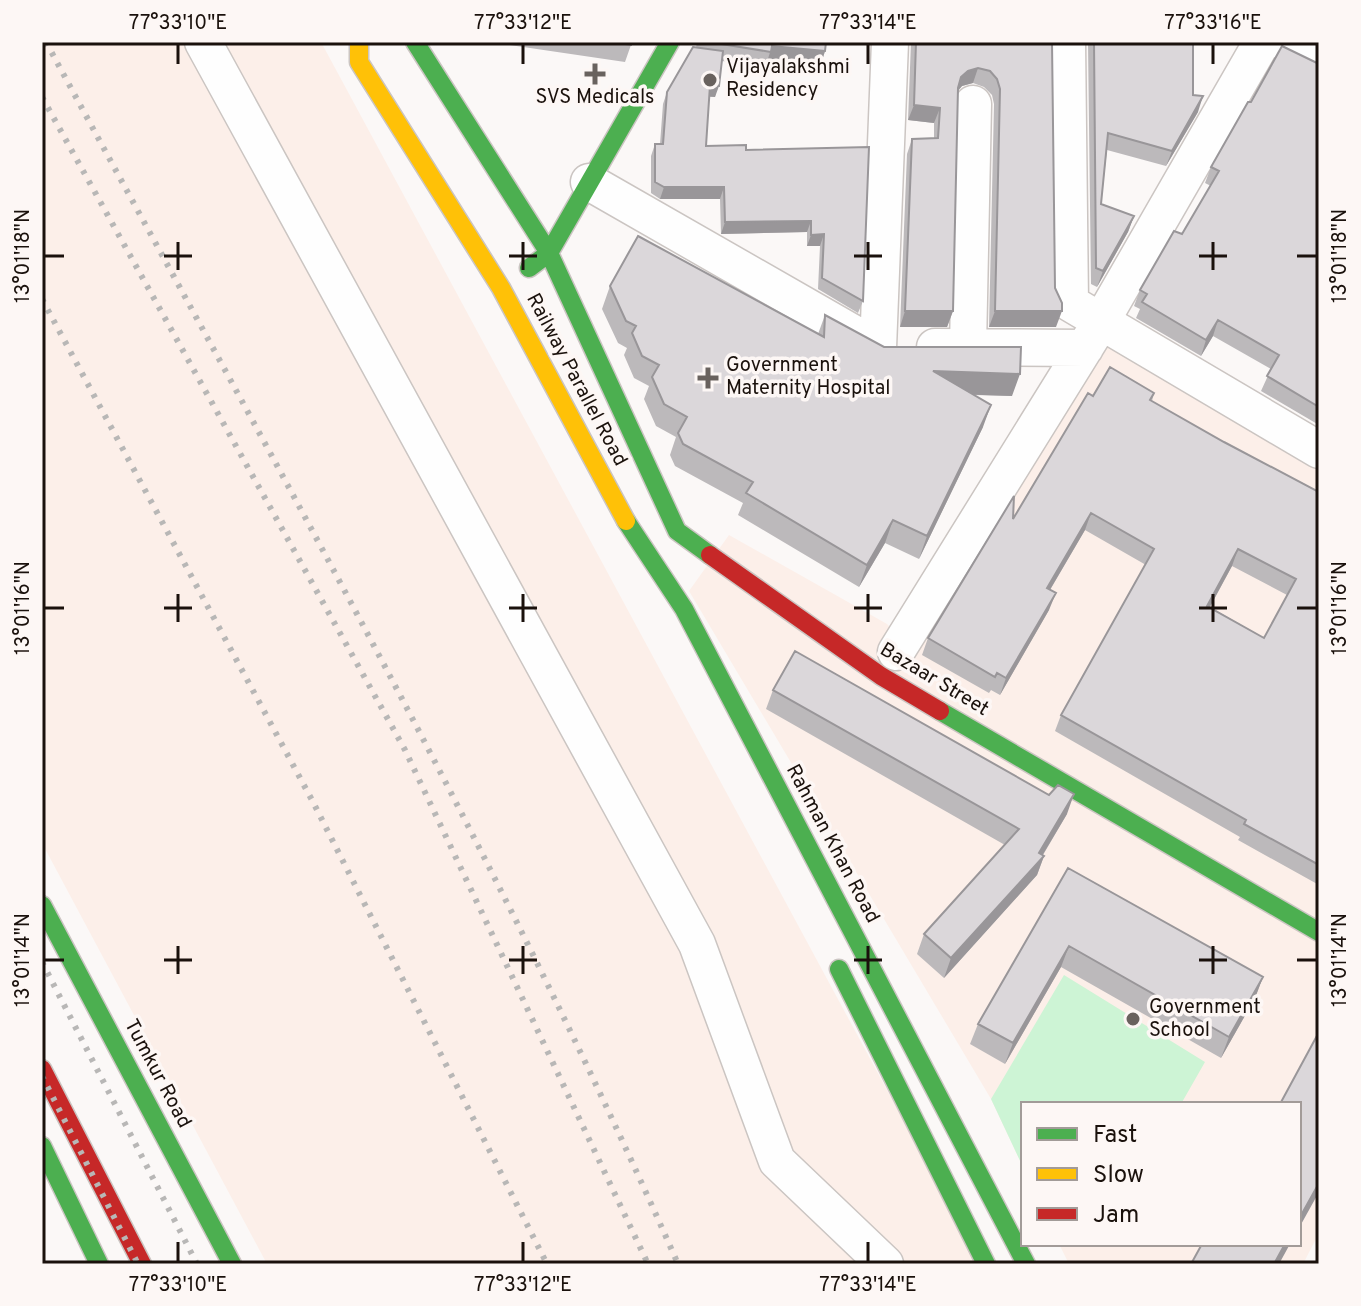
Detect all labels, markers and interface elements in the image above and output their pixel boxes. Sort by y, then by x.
text: 77°33'10"E [129,11,227,37]
text: 77°33'12"E [474,11,572,37]
text: 77°33'14"E [819,11,917,37]
text: 77°33'16"E [1164,11,1262,37]
place label: Vijayalakshmi Residency [726,55,850,104]
marker: SVS Medicals [586,65,604,83]
marker: Vijayalakshmi Residency [701,71,719,89]
place label: SVS Medicals [536,85,655,111]
text: 13°01'18"N [11,209,37,303]
text: 13°01'18"N [1328,209,1354,303]
street label: Railway Parallel Road [519,289,633,471]
place label: Government Maternity Hospital [726,353,890,402]
marker: Government Maternity Hospital [697,367,719,389]
text: 13°01'16"N [11,561,37,655]
text: 13°01'16"N [1328,561,1354,655]
street label: Bazaar Street [875,637,993,723]
street label: Rahman Khan Road [779,760,885,928]
text: 13°01'14"N [11,913,37,1007]
text: 13°01'14"N [1328,913,1354,1007]
place label: Government School [1149,995,1261,1044]
marker: Government School [1124,1010,1142,1028]
street label: Tumkur Road [117,1015,197,1133]
legend [1021,1102,1301,1246]
text: Fast [1093,1121,1137,1151]
text: Slow [1093,1161,1144,1191]
text: Jam [1093,1201,1139,1231]
text: 77°33'10"E [129,1273,227,1299]
text: 77°33'12"E [474,1273,572,1299]
text: 77°33'14"E [819,1273,917,1299]

